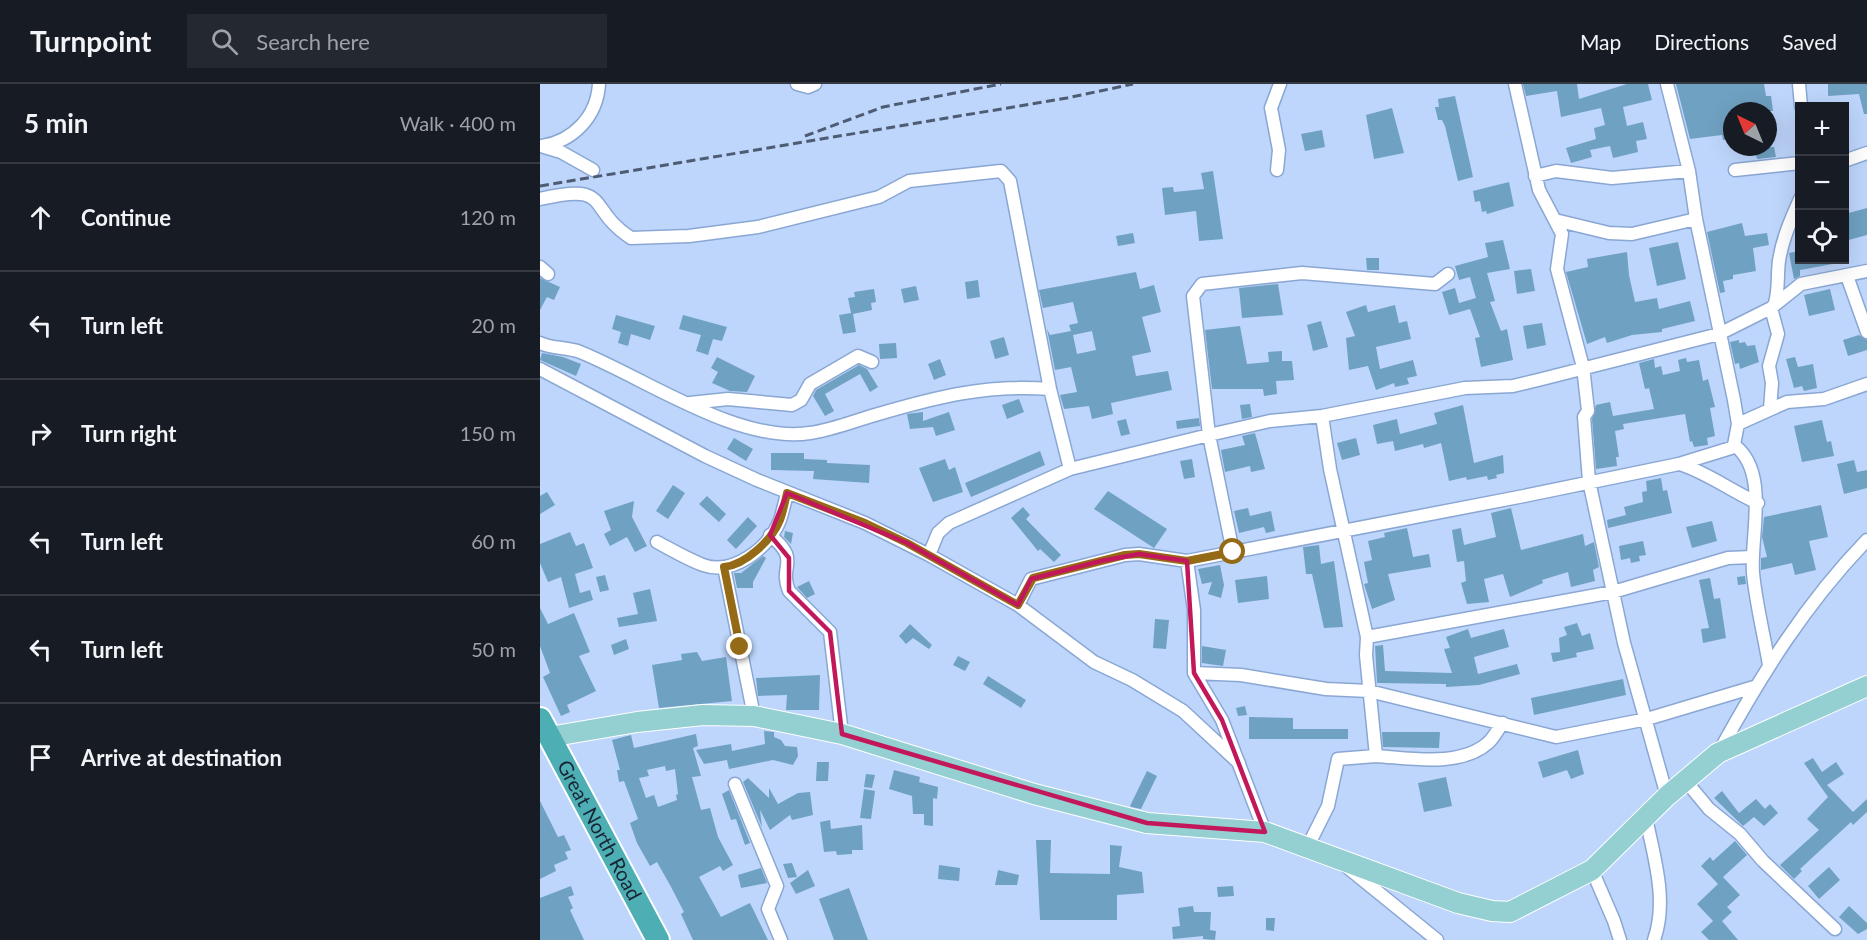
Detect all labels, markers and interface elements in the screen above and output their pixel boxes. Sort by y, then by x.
search box [187,14,607,68]
text: Turnpoint [30,24,151,58]
icon: search [208,25,241,58]
text: Search here [256,28,370,55]
text: Map [1580,29,1621,54]
text: Directions [1654,29,1749,54]
text: Saved [1782,29,1837,54]
north arrow [1723,102,1777,156]
map controls [1795,102,1849,264]
button: + [1795,102,1849,156]
text: 5 min [24,107,88,139]
text: Walk · 400 m [400,111,516,135]
button: − [1795,156,1849,210]
icon: ahead [24,201,57,234]
text: Continue [81,204,171,231]
text: 120 m [460,205,516,229]
button: locate [1795,210,1849,264]
icon: left [24,309,57,342]
text: Turn left [81,312,163,339]
text: 20 m [471,313,516,337]
icon: right [24,417,57,450]
text: Turn right [81,420,176,447]
text: 150 m [460,421,516,445]
icon: left [24,525,57,558]
text: Turn left [81,528,163,555]
text: 60 m [471,529,516,553]
route start [1219,538,1245,564]
icon: left [24,633,57,666]
route end [726,633,752,659]
text: Turn left [81,636,163,663]
text: 50 m [471,637,516,661]
icon: arrive [24,741,57,774]
text: Arrive at destination [81,744,282,771]
street label: Great North Road [553,755,647,904]

